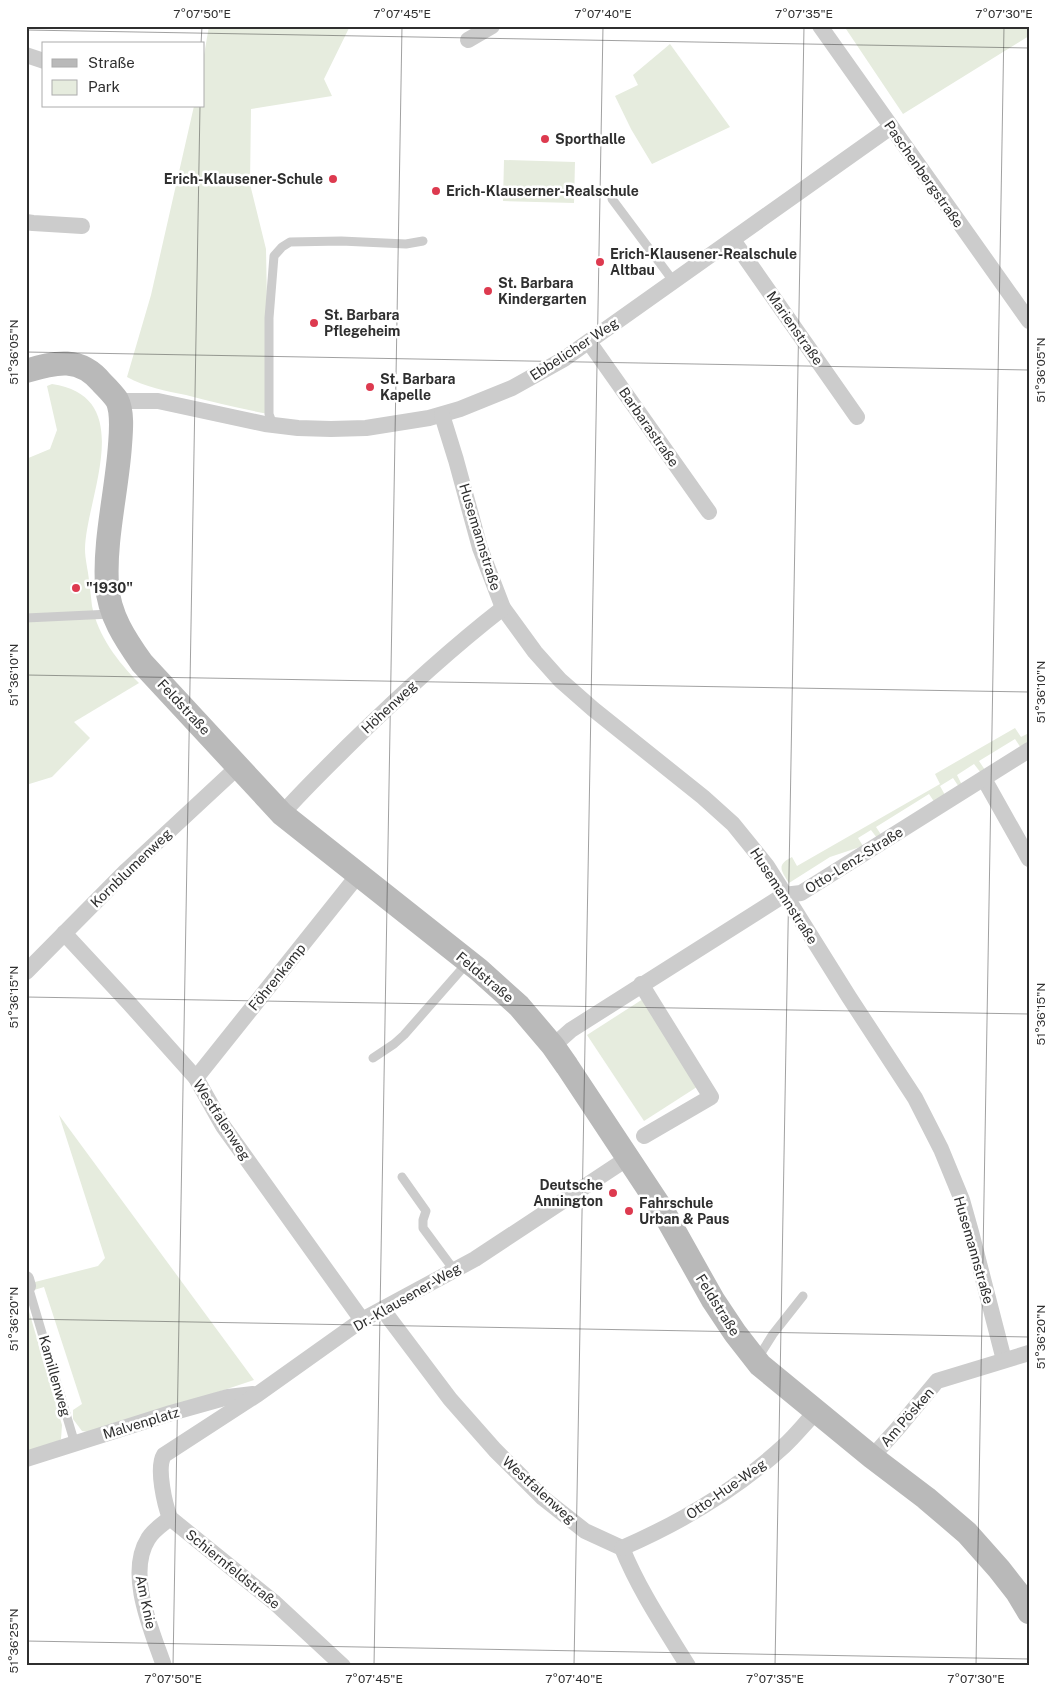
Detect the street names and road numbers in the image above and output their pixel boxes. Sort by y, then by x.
street label: Paschenbergstraße [881,118,967,231]
street label: Marienstraße [764,288,826,368]
street label: Ebbelicher Weg [527,314,621,384]
street label: Barbarastraße [616,384,682,470]
street label: Husemannstraße [456,481,504,593]
street label: Feldstraße [154,676,214,738]
street label: Höhenweg [358,677,420,737]
street label: Otto-Lenz-Straße [802,823,906,897]
street label: Kornblumenweg [87,825,175,911]
street label: Husemannstraße [747,845,821,947]
street label: Föhrenkamp [245,940,309,1014]
street label: Feldstraße [453,948,517,1006]
street label: Westfalenweg [190,1077,254,1164]
street label: Husemannstraße [951,1194,997,1306]
street label: Dr.-Klausener-Weg [350,1260,464,1334]
street label: Feldstraße [693,1271,743,1339]
street label: Kamillenweg [36,1333,74,1419]
street label: Am Pösken [877,1384,937,1450]
street label: Malvenplatz [101,1404,181,1442]
street label: Westfalenweg [499,1453,579,1527]
street label: Otto-Hue-Weg [683,1455,769,1522]
street label: Schiernfeldstraße [183,1526,283,1612]
street label: Am Knie [133,1574,160,1630]

